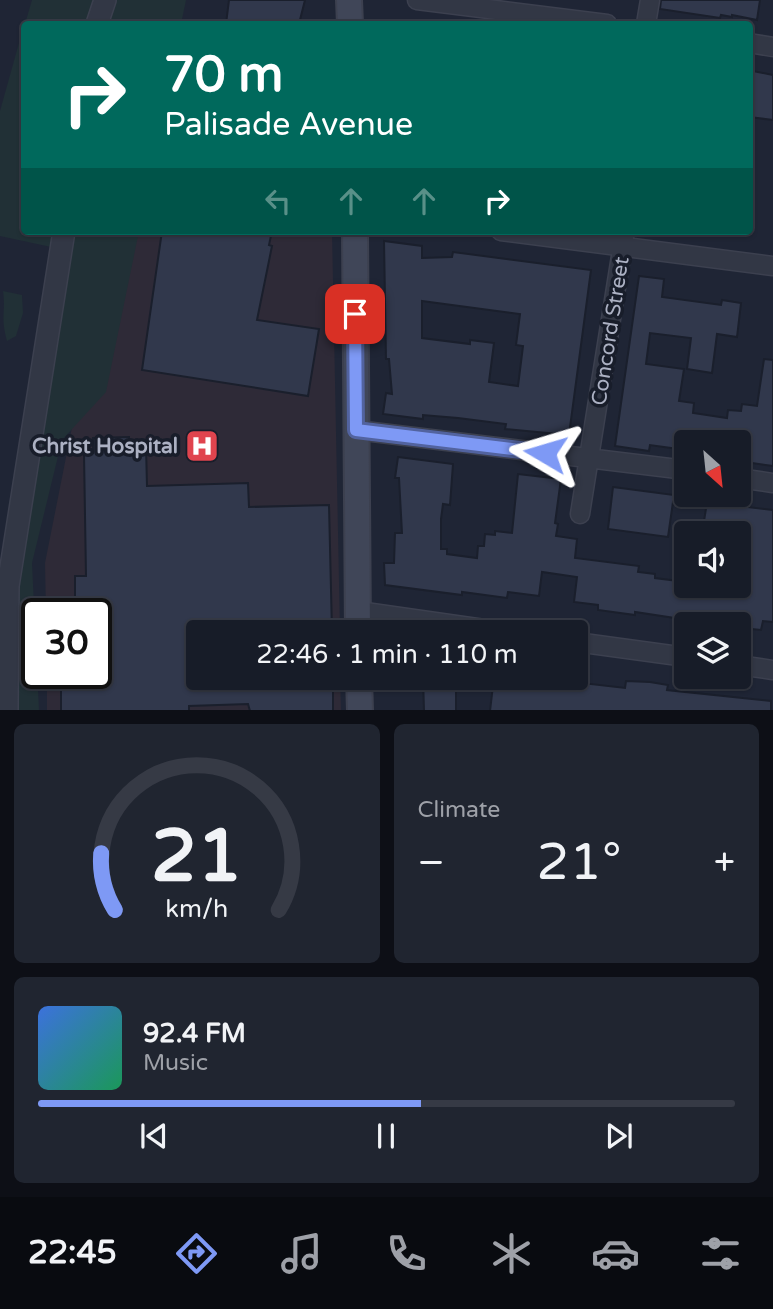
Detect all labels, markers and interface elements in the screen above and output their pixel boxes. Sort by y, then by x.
text: 70 m [164,46,283,105]
icon: right [49,49,140,140]
text: Palisade Avenue [164,106,413,144]
icon: left [259,182,297,220]
icon: ahead [332,182,370,220]
icon: ahead [405,182,443,220]
icon: right [478,182,516,220]
street label: Concord Street [586,255,635,407]
pin [325,284,385,344]
icon: arrive [336,295,374,333]
position arrow [508,416,582,490]
hospital icon: Christ Hospital [183,427,221,465]
north arrow [674,430,751,508]
map controls [674,430,751,689]
place label: Christ Hospital [32,434,178,459]
button: sound [674,521,751,598]
speed limit sign: 30 [21,598,112,689]
button: layers [674,612,751,689]
text: 22:46 · 1 min · 110 m [256,639,518,670]
text: Climate [418,796,500,824]
text: 21 [151,813,242,901]
text: 21° [537,831,622,894]
text: − [418,840,445,886]
text: + [714,840,735,886]
text: km/h [165,893,228,923]
text: 92.4 FM [143,1018,246,1049]
text: Music [143,1049,208,1077]
icon: previous [135,1117,173,1155]
icon: pause [367,1117,405,1155]
icon: next [600,1117,638,1155]
icon: directions [172,1229,221,1278]
icon: music [277,1229,326,1278]
icon: phone [382,1229,431,1278]
icon: climate [487,1229,536,1278]
icon: car [591,1229,640,1278]
icon: filters [696,1229,745,1278]
text: 22:45 [28,1234,117,1272]

